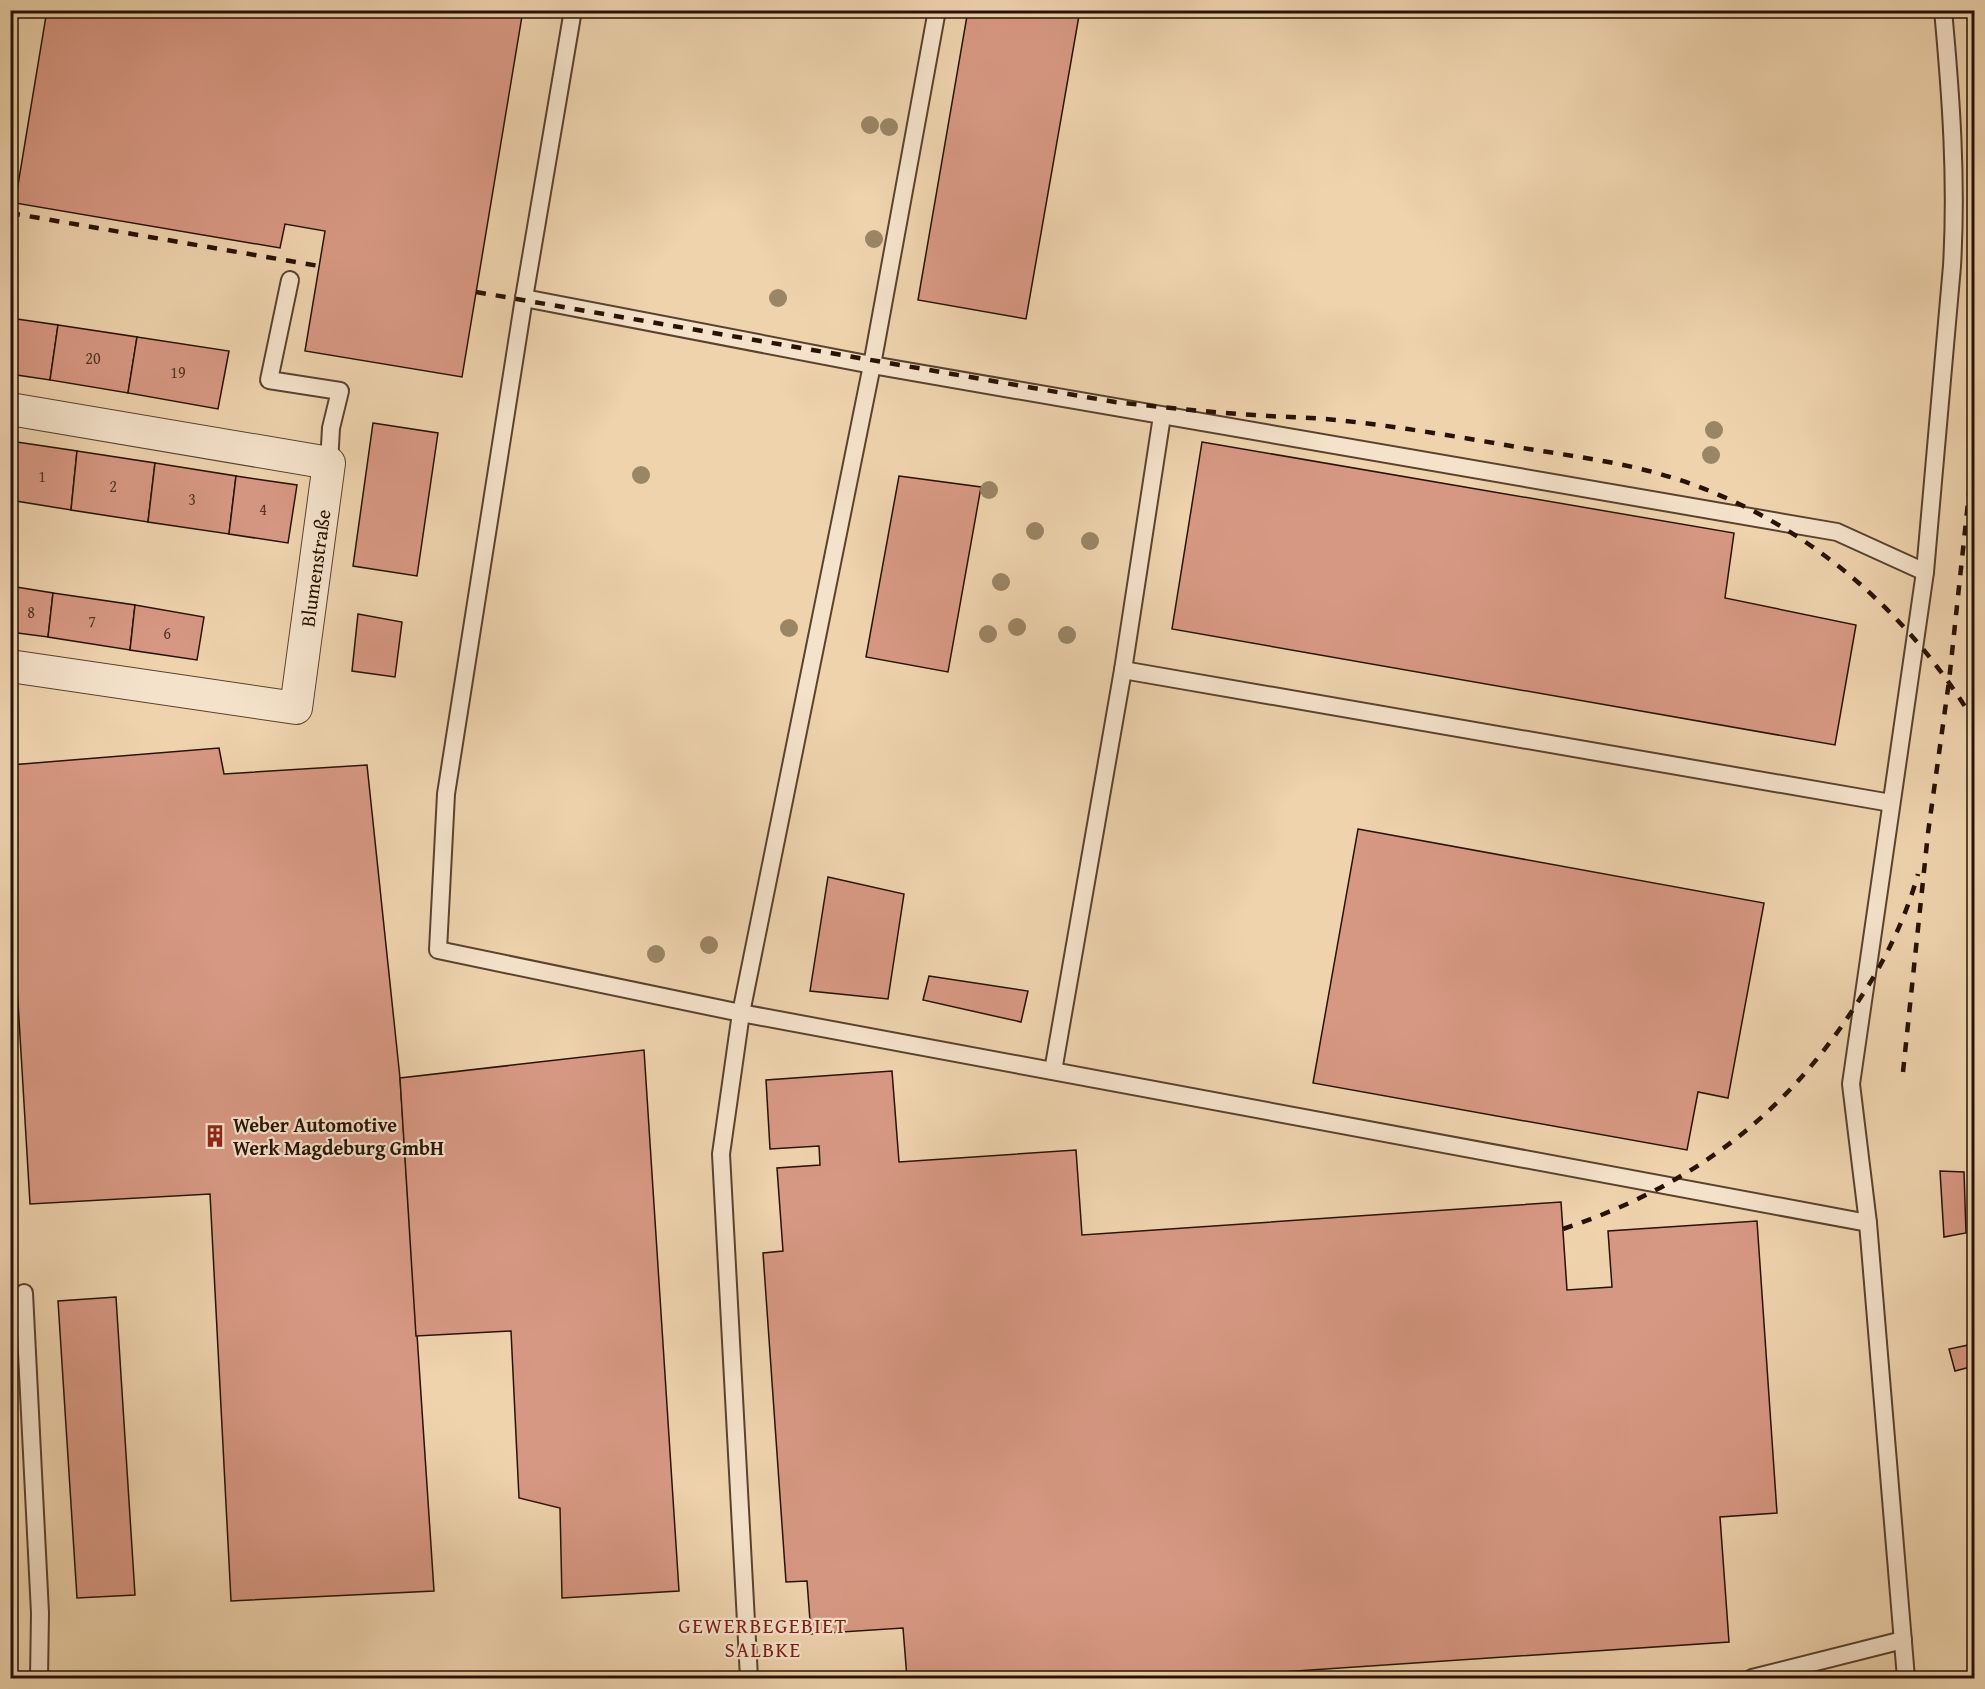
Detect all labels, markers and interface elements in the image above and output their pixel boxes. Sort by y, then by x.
house number: 20 [85,346,101,370]
house number: 19 [170,360,186,384]
house number: 1 [38,464,46,488]
house number: 2 [109,474,117,498]
house number: 3 [188,487,196,511]
house number: 4 [259,497,267,521]
street label: Blumenstraße [292,507,338,629]
house number: 8 [27,600,35,624]
house number: 7 [88,609,96,633]
house number: 6 [163,621,171,645]
place label: Weber Automotive Werk Magdeburg GmbH [233,1110,444,1162]
building icon: Weber Automotive Werk Magdeburg GmbH [202,1123,228,1149]
district label: GEWERBEGEBIET SALBKE [678,1610,848,1665]

